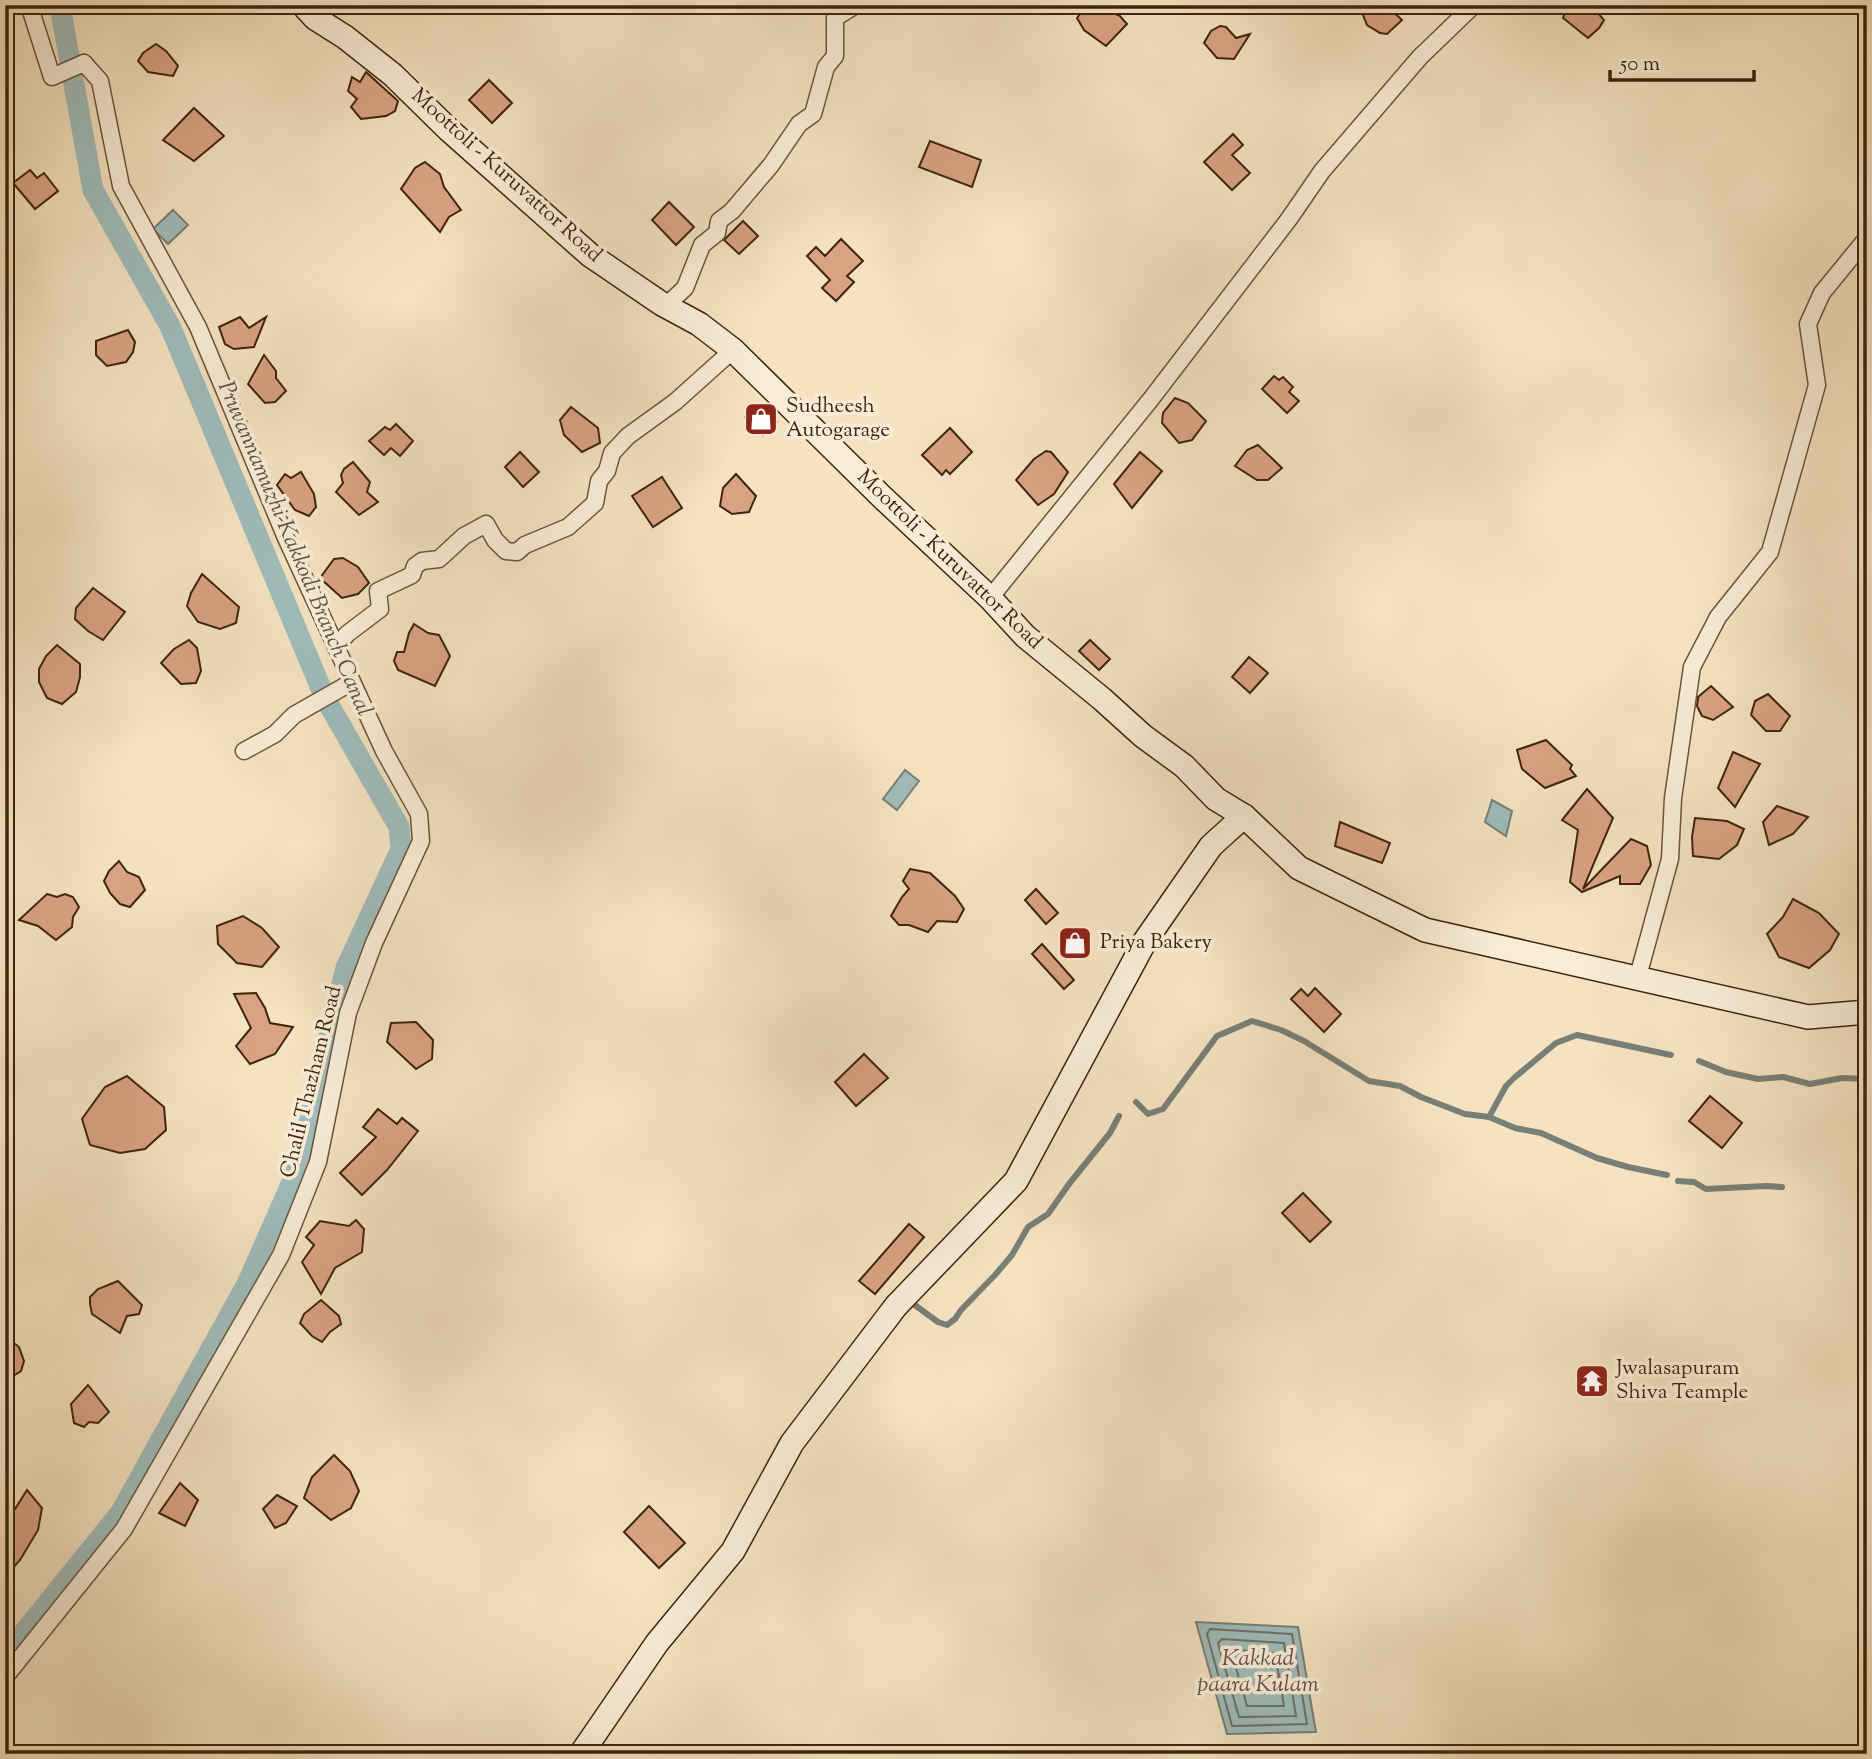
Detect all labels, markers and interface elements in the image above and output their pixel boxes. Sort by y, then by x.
scale bar [1610,38,1753,82]
text: 50 m [1619,50,1660,80]
street label: Moottoli - Kuruvattor Road [404,82,608,270]
water label: Pruvannamuzhi-Kakkodi Branch Canal [208,376,380,722]
place label: Sudheesh Autogarage [786,392,890,446]
shop icon: Sudheesh Autogarage [742,400,780,438]
street label: Moottoli - Kuruvattor Road [849,463,1049,657]
shop icon: Priya Bakery [1056,924,1094,962]
place label: Priya Bakery [1100,928,1213,958]
street label: Chalil Thazham Road [274,983,350,1181]
place label: Jwalasapuram Shiva Teample [1615,1354,1748,1408]
temple icon: Jwalasapuram Shiva Teample [1573,1362,1611,1400]
water label: Kakkad paara Kulam [1197,1643,1320,1702]

